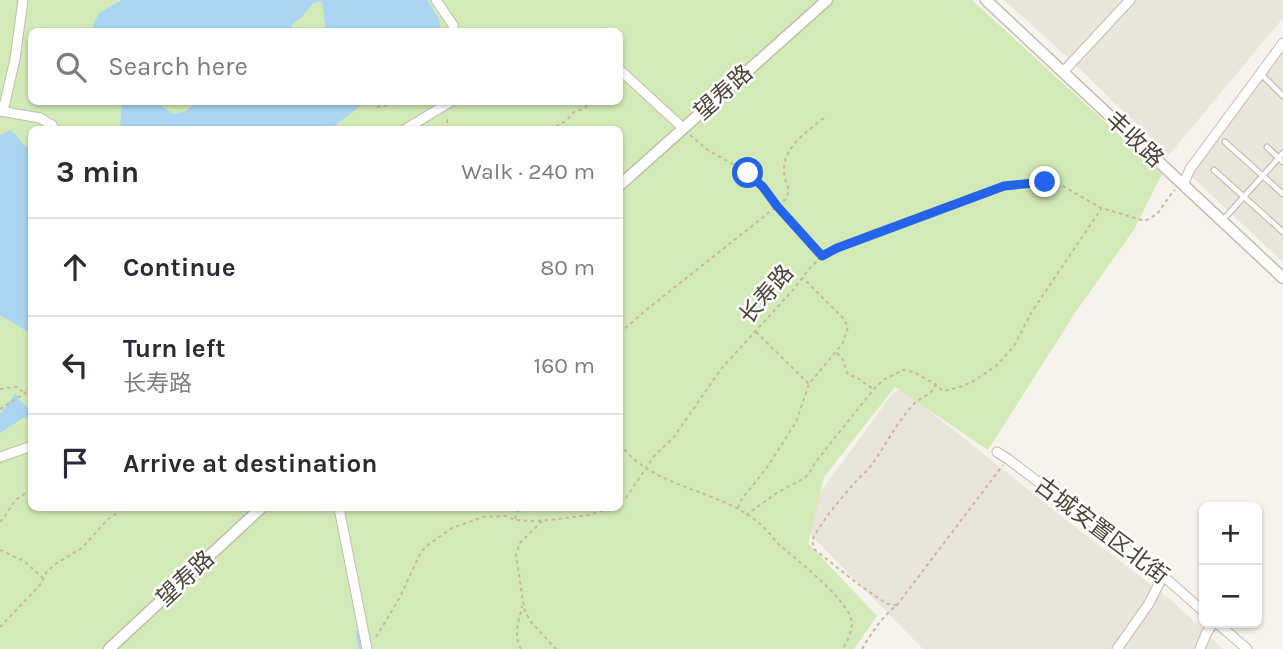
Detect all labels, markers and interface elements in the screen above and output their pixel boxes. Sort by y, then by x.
search box [28,28,623,105]
icon: search [52,48,90,86]
text: Search here [108,51,248,82]
street label: 望寿路 [689,59,758,125]
street label: 丰收路 [1100,106,1169,173]
text: 3 min [56,154,139,190]
route start [732,157,763,188]
text: Walk · 240 m [461,158,595,185]
route end [1029,166,1060,197]
icon: ahead [56,248,94,286]
text: Continue [123,252,235,283]
text: 80 m [540,254,595,281]
street label: 长寿路 [734,259,799,329]
text: Turn left [123,333,225,364]
icon: left [56,346,94,384]
text: 160 m [534,352,595,379]
text: 长寿路 [123,370,192,397]
icon: arrive [56,444,94,482]
text: Arrive at destination [123,448,377,479]
street label: 古城安置区北街 [1029,471,1174,590]
map controls [1199,502,1262,628]
button: + [1199,502,1262,565]
street label: 望寿路 [151,545,220,612]
button: − [1199,565,1262,628]

